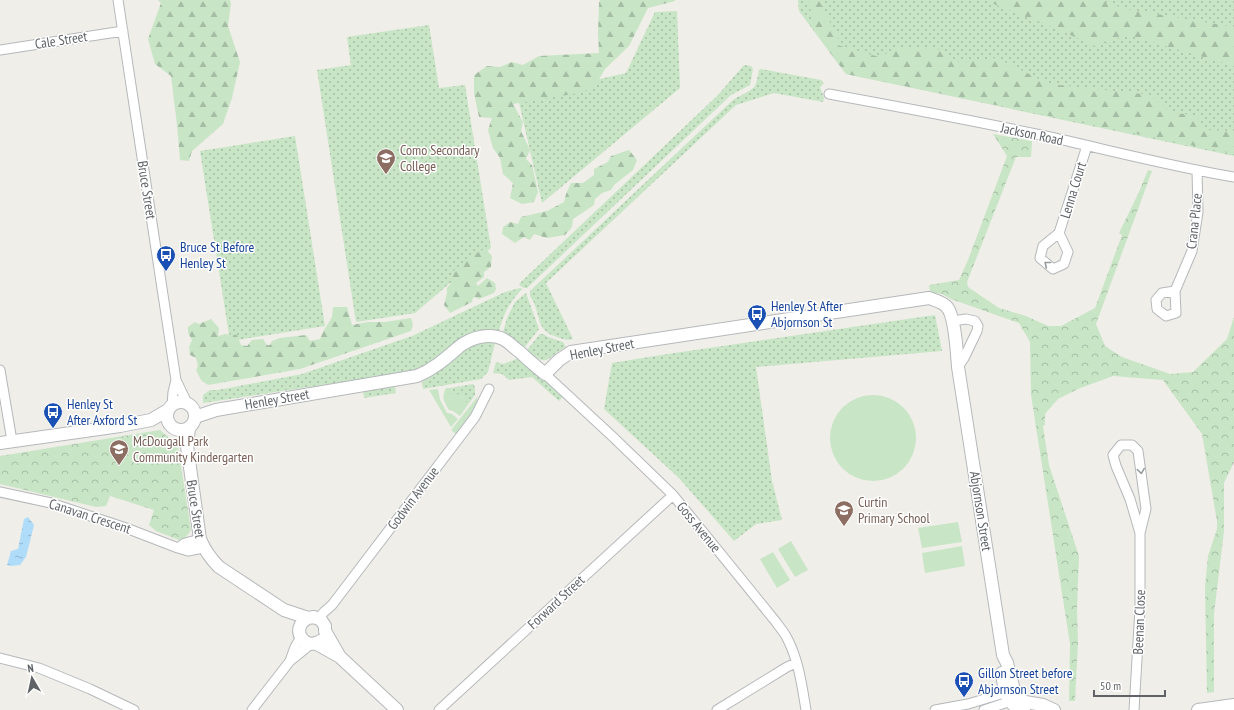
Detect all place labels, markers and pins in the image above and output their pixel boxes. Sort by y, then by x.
place label: Como Secondary College [400,141,480,175]
school or university icon: Como Secondary College [375,147,397,175]
place label: Bruce St Before Henley St [180,238,255,272]
bus stop icon: Bruce St Before Henley St [155,244,177,272]
place label: Henley St After Abjornson St [771,297,843,331]
bus stop icon: Henley St After Abjornson St [746,303,768,331]
place label: Henley St After Axford St [67,395,137,429]
bus stop icon: Henley St After Axford St [42,401,64,429]
place label: McDougall Park Community Kindergarten [133,432,253,466]
school or university icon: McDougall Park Community Kindergarten [108,438,130,466]
place label: Curtin Primary School [858,493,930,527]
school or university icon: Curtin Primary School [833,499,855,527]
place label: Gillon Street before Abjornson Street [978,664,1073,698]
bus stop icon: Gillon Street before Abjornson Street [953,670,975,698]

